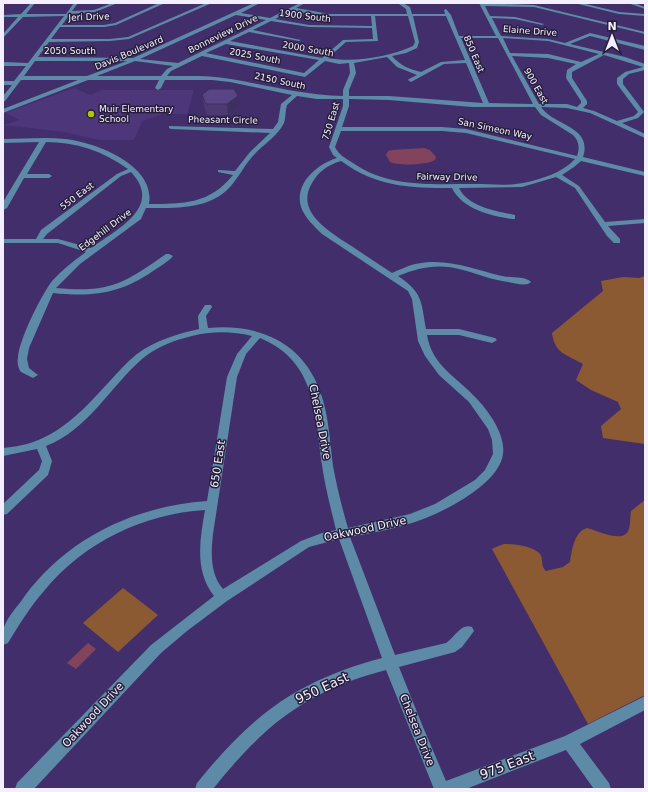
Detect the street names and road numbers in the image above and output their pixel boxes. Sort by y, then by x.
street label: 1900 South [279,8,331,24]
street label: Jeri Drive [67,11,110,23]
street label: Bonneview Drive [187,13,260,55]
street label: Elaine Drive [503,24,558,38]
street label: Davis Boulevard [93,34,165,72]
street label: 850 East [462,34,486,75]
street label: 2000 South [282,40,334,58]
street label: 2050 South [44,46,96,56]
street label: 2025 South [229,46,281,66]
street label: 900 East [522,66,550,106]
street label: 2150 South [254,71,306,91]
street label: 750 East [320,100,342,141]
street label: Pheasant Circle [188,114,258,126]
street label: San Simeon Way [457,116,534,142]
street label: Fairway Drive [416,171,478,183]
street label: 550 East [58,180,96,212]
street label: Edgehill Drive [77,207,133,253]
street label: Chelsea Drive [306,383,334,461]
street label: 650 East [208,438,228,489]
street label: Oakwood Drive [323,514,408,544]
street label: 950 East [293,669,351,707]
street label: Oakwood Drive [60,680,127,750]
street label: Chelsea Drive [397,692,437,768]
street label: 975 East [478,748,536,782]

